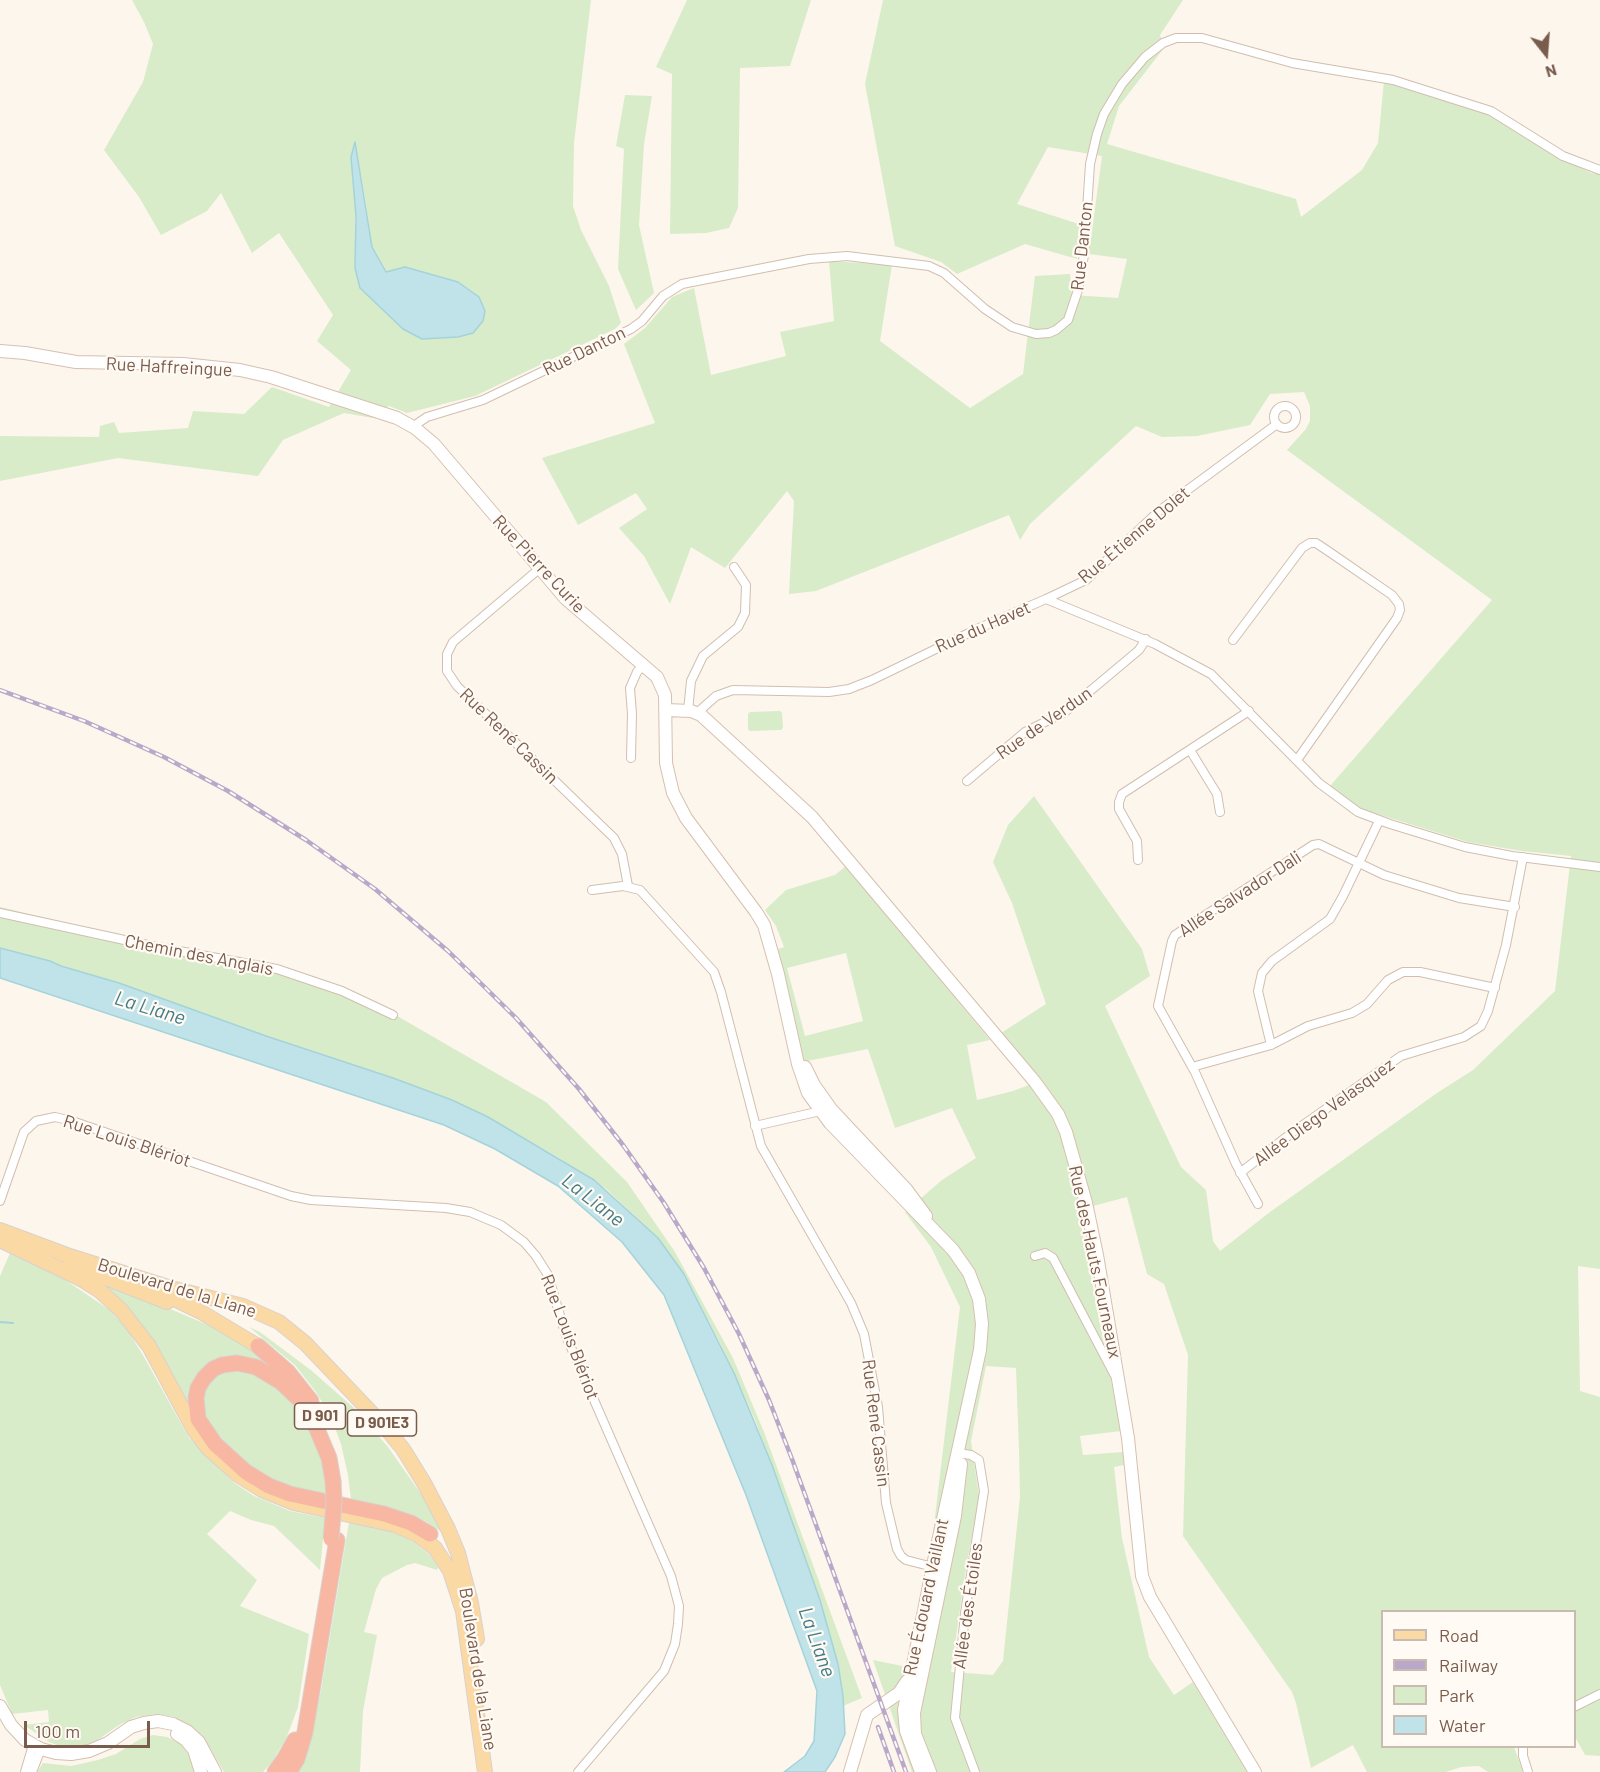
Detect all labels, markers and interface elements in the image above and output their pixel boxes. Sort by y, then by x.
north arrow [1516,24,1576,84]
text: N [1544,61,1559,82]
street label: Rue Danton [1067,200,1097,292]
street label: Rue Danton [539,322,629,380]
street label: Rue Haffreingue [105,353,233,381]
street label: Rue Étienne Dolet [1074,482,1194,588]
street label: Rue Pierre Curie [488,510,590,618]
street label: Rue du Havet [932,596,1034,658]
street label: Rue de Verdun [992,682,1096,764]
street label: Rue René Cassin [455,684,563,788]
street label: Allée Salvador Dali [1175,846,1305,942]
street label: Chemin des Anglais [123,930,275,980]
water label: La Liane [112,986,188,1030]
street label: Allée Diego Velasquez [1249,1054,1399,1170]
street label: Rue Louis Blériot [61,1110,193,1172]
street label: Rue des Hauts Fourneaux [1064,1163,1126,1361]
water label: La Liane [557,1168,629,1232]
street label: Boulevard de la Liane [95,1254,259,1322]
street label: Rue Louis Blériot [536,1271,604,1403]
street label: Rue René Cassin [857,1358,895,1488]
road number: D 901 [294,1403,346,1429]
road number: D 901E3 [348,1410,416,1436]
street label: Rue Édouard Vaillant [899,1516,953,1678]
street label: Allée des Étoiles [948,1541,988,1671]
street label: Boulevard de la Liane [454,1586,502,1752]
water label: La Liane [793,1604,841,1680]
legend [1381,1610,1576,1748]
text: Road [1439,1624,1479,1646]
text: Railway [1439,1654,1498,1676]
text: Park [1439,1684,1474,1706]
scale bar [27,1709,153,1747]
text: Water [1439,1714,1486,1736]
text: 100 m [35,1720,80,1742]

